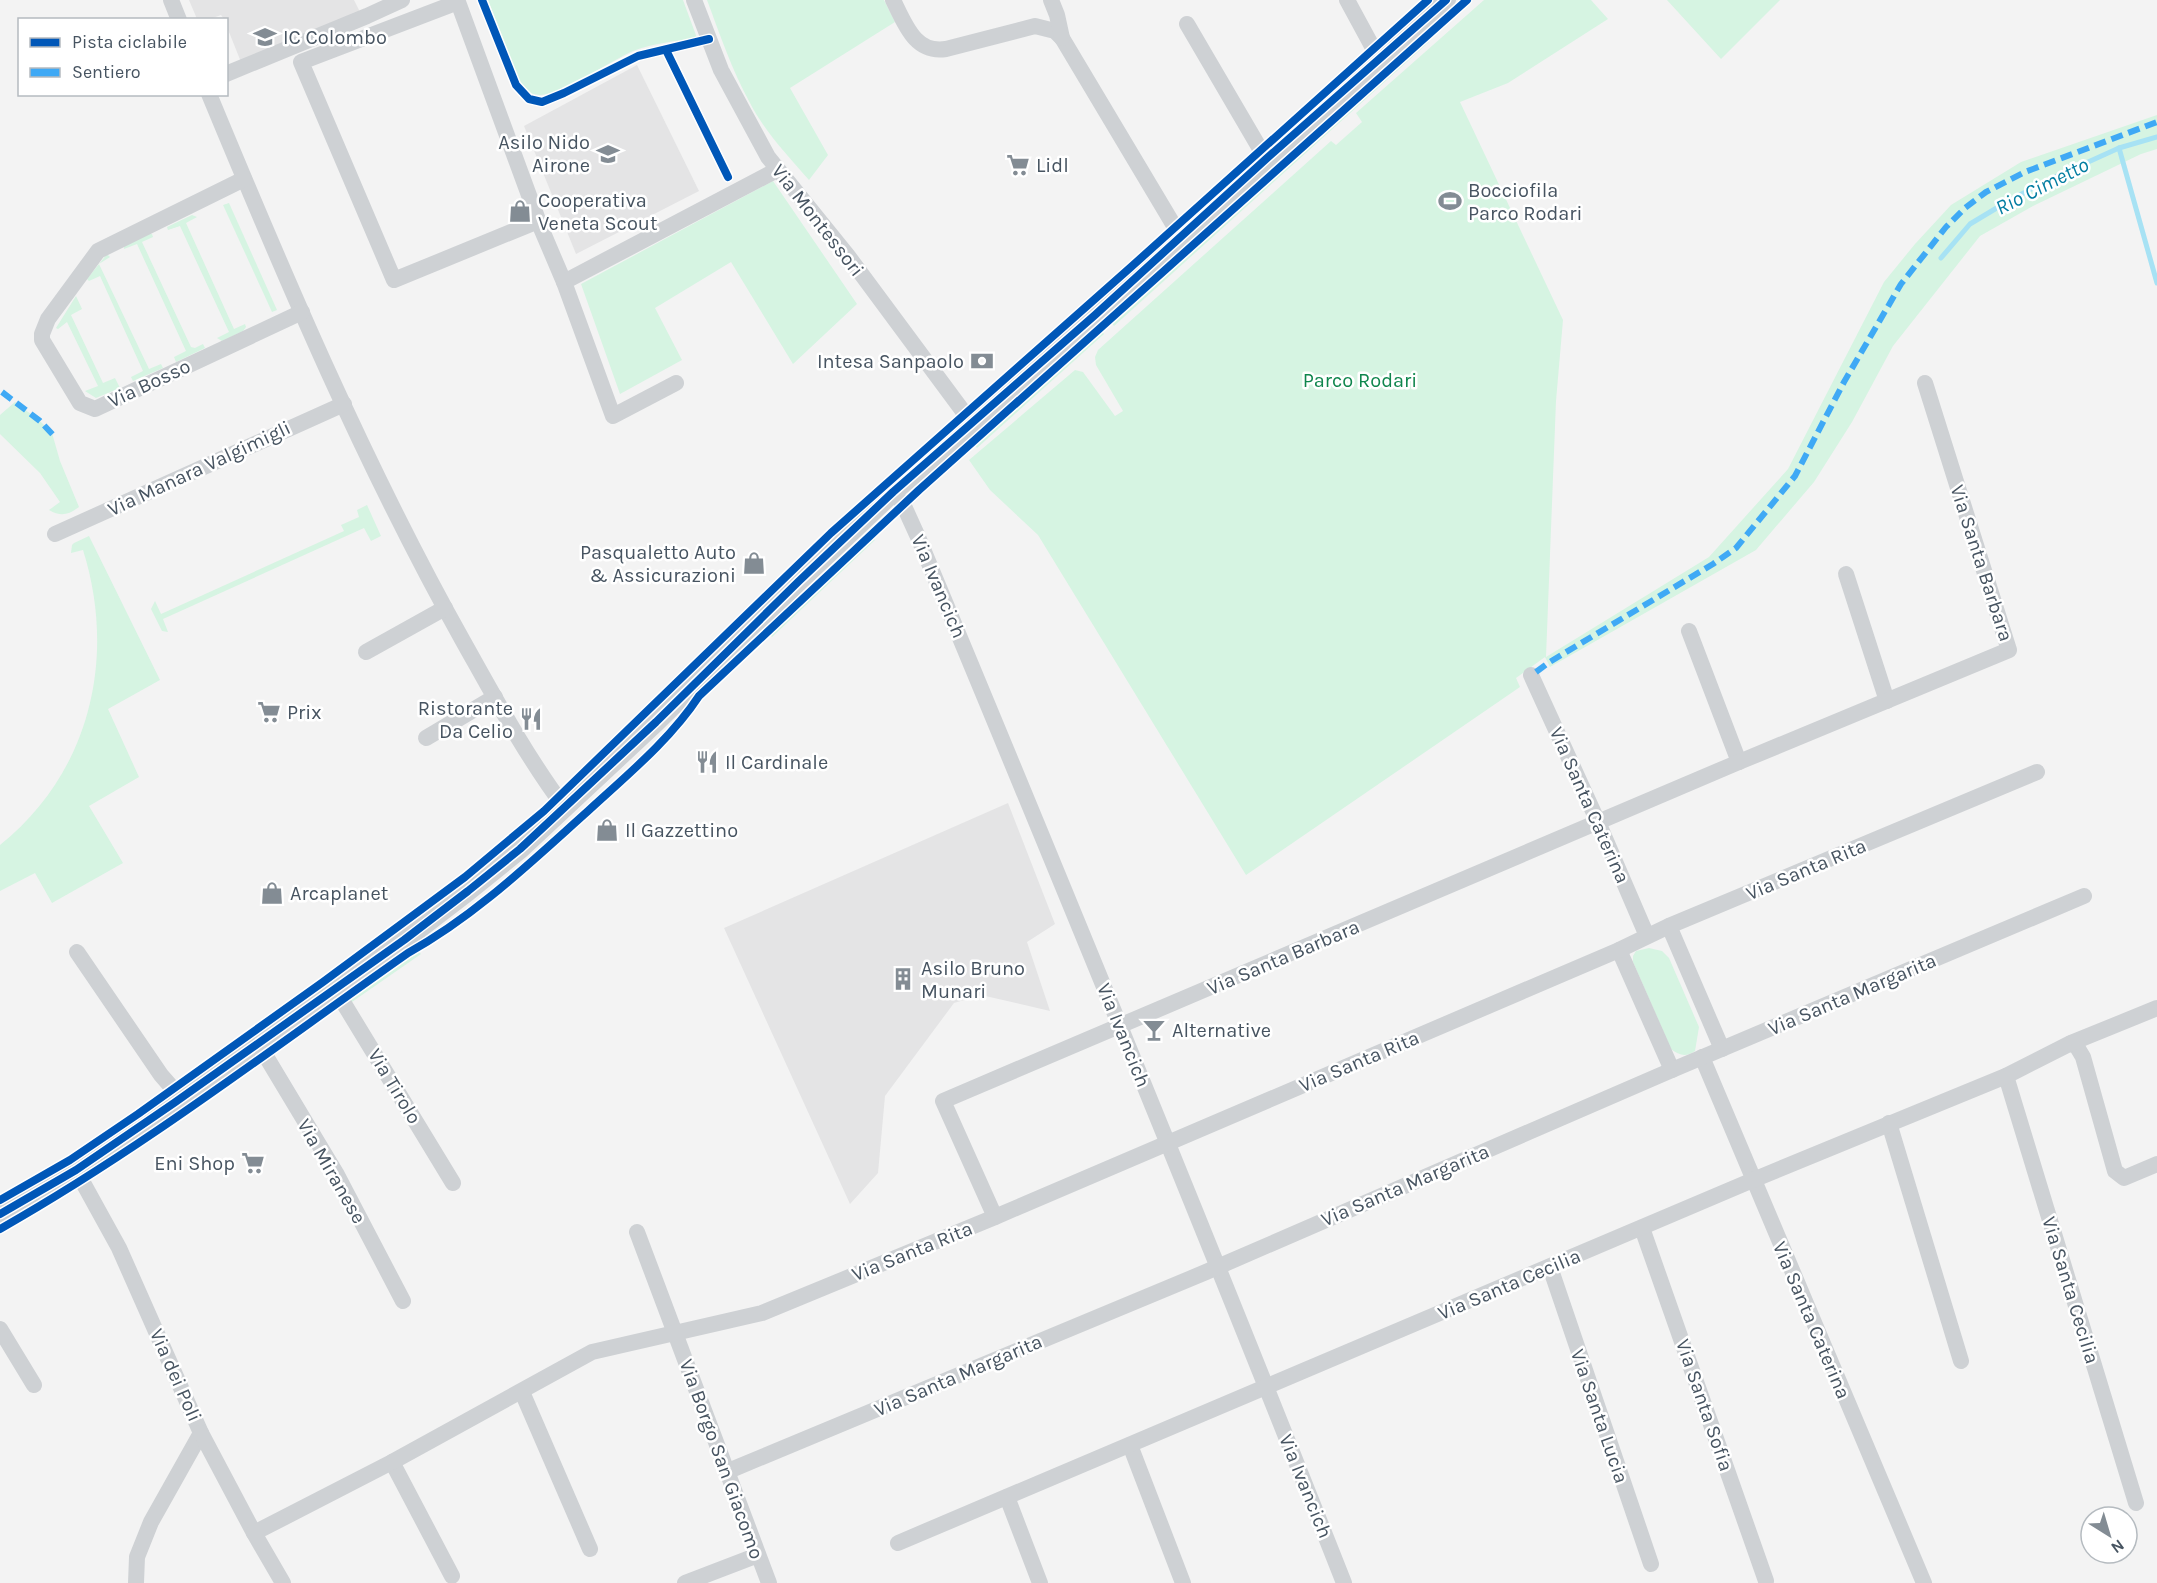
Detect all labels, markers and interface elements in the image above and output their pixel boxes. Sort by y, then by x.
legend [18,18,228,96]
school or university icon: IC Colombo [252,24,278,50]
place label: IC Colombo [283,26,387,49]
text: Pista ciclabile [72,31,187,53]
text: Sentiero [72,61,141,83]
place label: Asilo Nido Airone [498,131,590,177]
school or university icon: Asilo Nido Airone [595,141,621,167]
supermarket icon: Lidl [1005,152,1031,178]
water label: Rio Cimetto [1991,152,2093,220]
place label: Lidl [1036,154,1069,177]
street label: Via Montessori [767,160,868,281]
place label: Bocciofila Parco Rodari [1468,179,1583,225]
sports icon: Bocciofila Parco Rodari [1437,188,1463,214]
place label: Cooperativa Veneta Scout [538,189,658,235]
shop icon: Cooperativa Veneta Scout [507,198,533,224]
bank icon: Intesa Sanpaolo [969,348,995,374]
place label: Intesa Sanpaolo [817,350,964,373]
street label: Via Bosso [104,354,194,413]
park label: Parco Rodari [1303,369,1417,392]
street label: Via Manara Valgimigli [104,416,294,521]
street label: Via Santa Barbara [1945,482,2018,644]
street label: Via Ivancich [906,531,971,641]
place label: Pasqualetto Auto & Assicurazioni [580,541,736,587]
shop icon: Pasqualetto Auto & Assicurazioni [741,550,767,576]
place label: Ristorante Da Celio [418,697,513,743]
supermarket icon: Prix [256,699,282,725]
place label: Prix [287,701,322,724]
restaurant icon: Ristorante Da Celio [518,706,544,732]
street label: Via Santa Caterina [1545,723,1634,887]
restaurant icon: Il Cardinale [694,749,720,775]
place label: Il Cardinale [725,751,828,774]
shop icon: Il Gazzettino [594,817,620,843]
place label: Il Gazzettino [625,819,738,842]
street label: Via Santa Rita [1743,834,1870,905]
shop icon: Arcaplanet [259,880,285,906]
place label: Arcaplanet [290,882,389,905]
street label: Via Santa Barbara [1204,915,1363,1000]
street label: Via Santa Margarita [1765,949,1940,1040]
place label: Asilo Bruno Munari [921,957,1025,1003]
building icon: Asilo Bruno Munari [890,966,916,992]
street label: Via Ivancich [1092,980,1155,1091]
bar icon: Alternative [1141,1017,1167,1043]
place label: Alternative [1172,1019,1271,1042]
street label: Via Santa Rita [1296,1026,1423,1097]
street label: Via Tirolo [363,1044,426,1128]
street label: Via Miranese [292,1115,371,1228]
street label: Via Santa Margarita [1318,1140,1493,1231]
supermarket icon: Eni Shop [240,1150,266,1176]
place label: Eni Shop [154,1152,235,1175]
street label: Via Santa Cecilia [2037,1214,2104,1367]
street label: Via Santa Rita [848,1217,976,1286]
street label: Via Santa Caterina [1768,1238,1855,1402]
street label: Via Santa Cecilia [1434,1244,1584,1325]
street label: Via dei Poli [145,1325,206,1425]
street label: Via Santa Margarita [871,1330,1046,1421]
street label: Via Santa Sofia [1671,1336,1738,1474]
street label: Via Santa Lucia [1566,1346,1633,1486]
street label: Via Borgo San Giacomo [675,1356,768,1562]
street label: Via Ivancich [1274,1431,1337,1542]
north arrow [2079,1505,2139,1565]
text: N [2107,1536,2128,1558]

